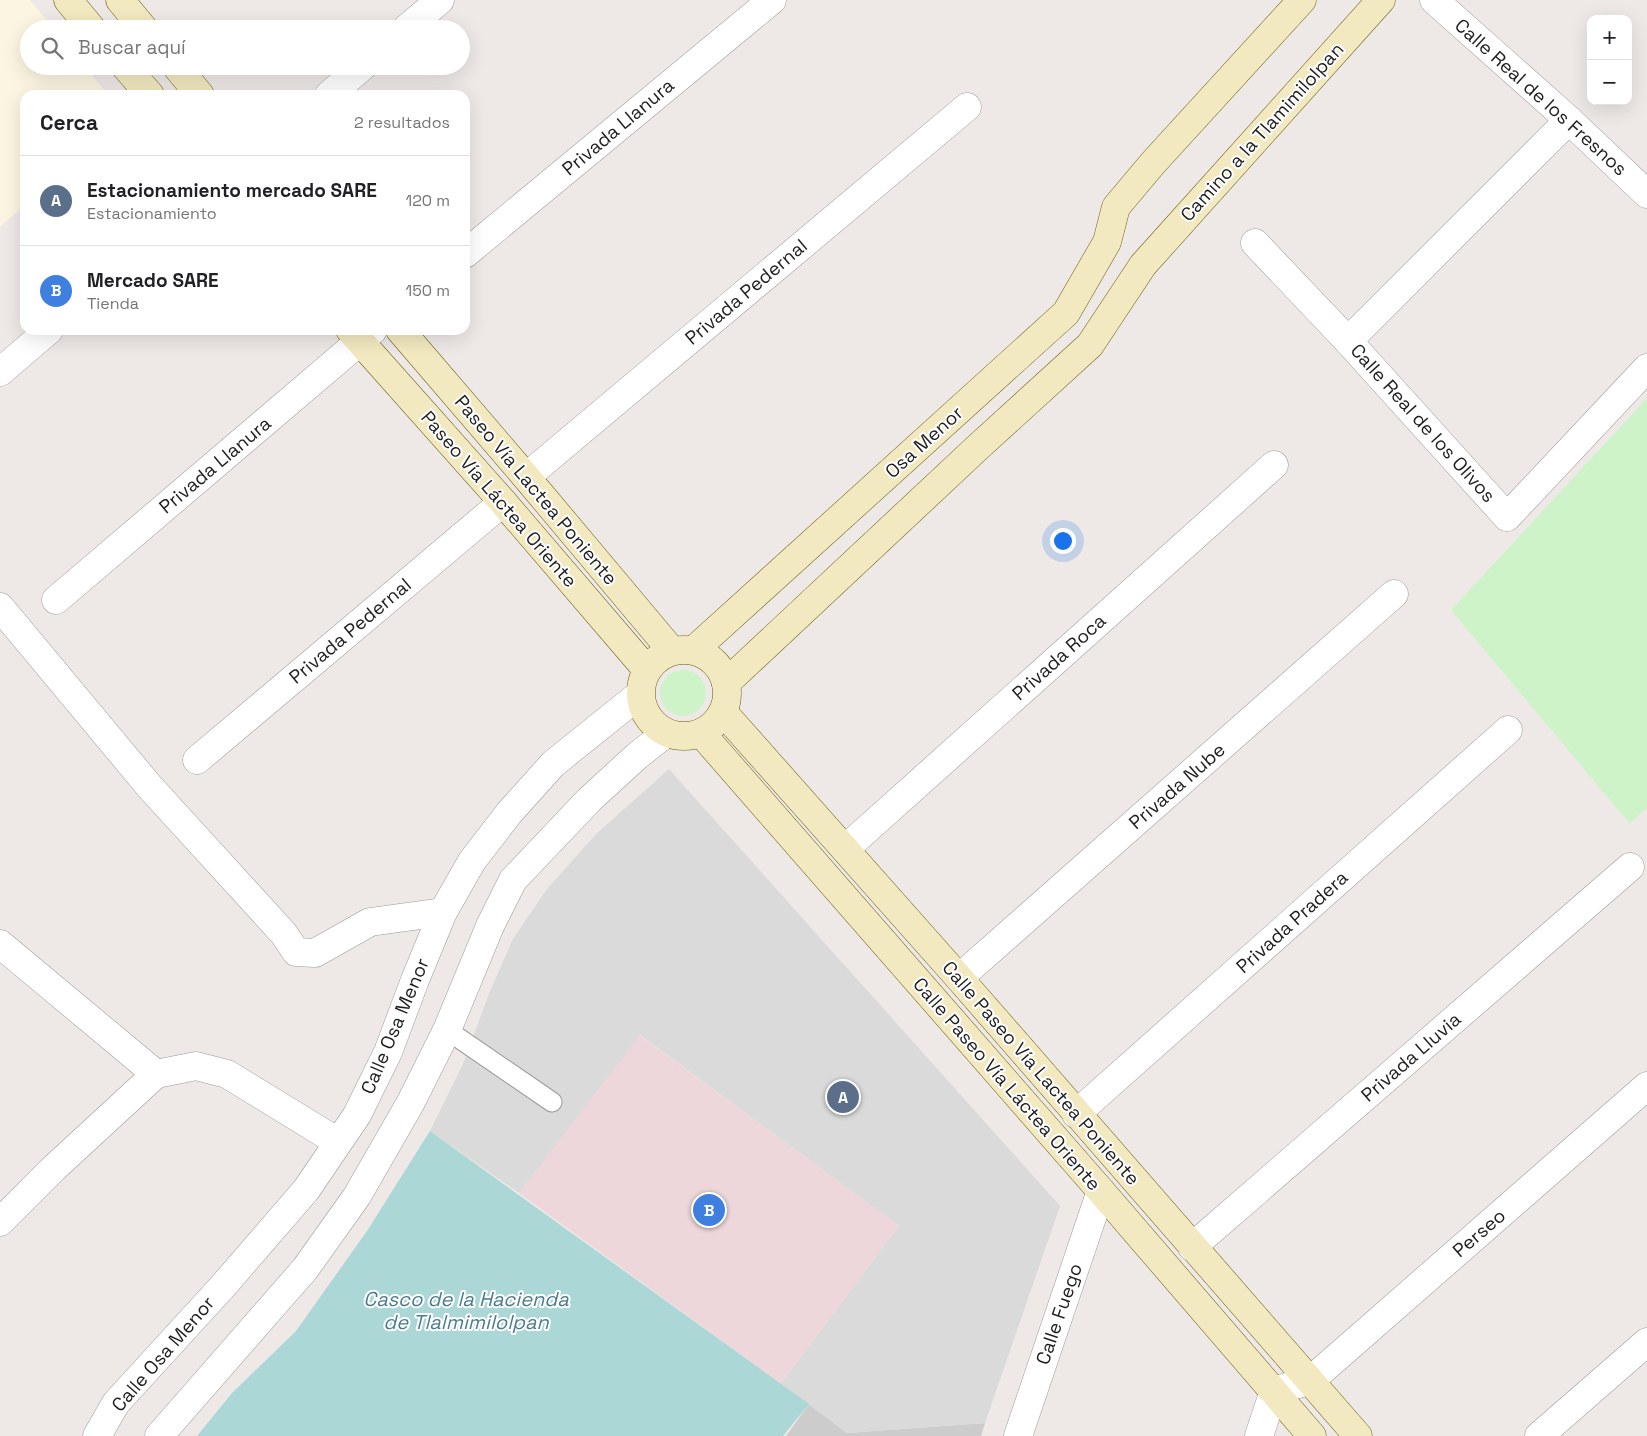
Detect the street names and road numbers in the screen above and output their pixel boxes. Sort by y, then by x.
street label: Calle Real de los Fresnos [1450,13,1632,181]
street label: Camino a la Tlamimilolpan [1175,37,1349,227]
street label: Privada Llanura [557,73,679,181]
street label: Privada Pedernal [680,234,812,350]
street label: Calle Real de los Olivos [1345,338,1501,508]
street label: Paseo Vía Lactea Poniente [449,390,623,590]
street label: Osa Menor [880,400,968,484]
street label: Paseo Vía Láctea Oriente [415,405,583,593]
street label: Privada Llanura [154,411,276,519]
street label: Privada Pedernal [284,573,416,689]
street label: Privada Roca [1007,608,1111,706]
street label: Privada Nube [1124,737,1230,835]
street label: Privada Pradera [1231,865,1353,979]
street label: Calle Osa Menor [355,954,435,1098]
street label: Calle Paseo Vía Lactea Poniente [937,956,1145,1190]
street label: Calle Paseo Vía Láctea Oriente [907,972,1107,1196]
street label: Privada Lluvia [1356,1007,1466,1107]
street label: Perseo [1447,1203,1511,1263]
street label: Calle Fuego [1030,1260,1088,1368]
street label: Calle Osa Menor [106,1291,220,1417]

